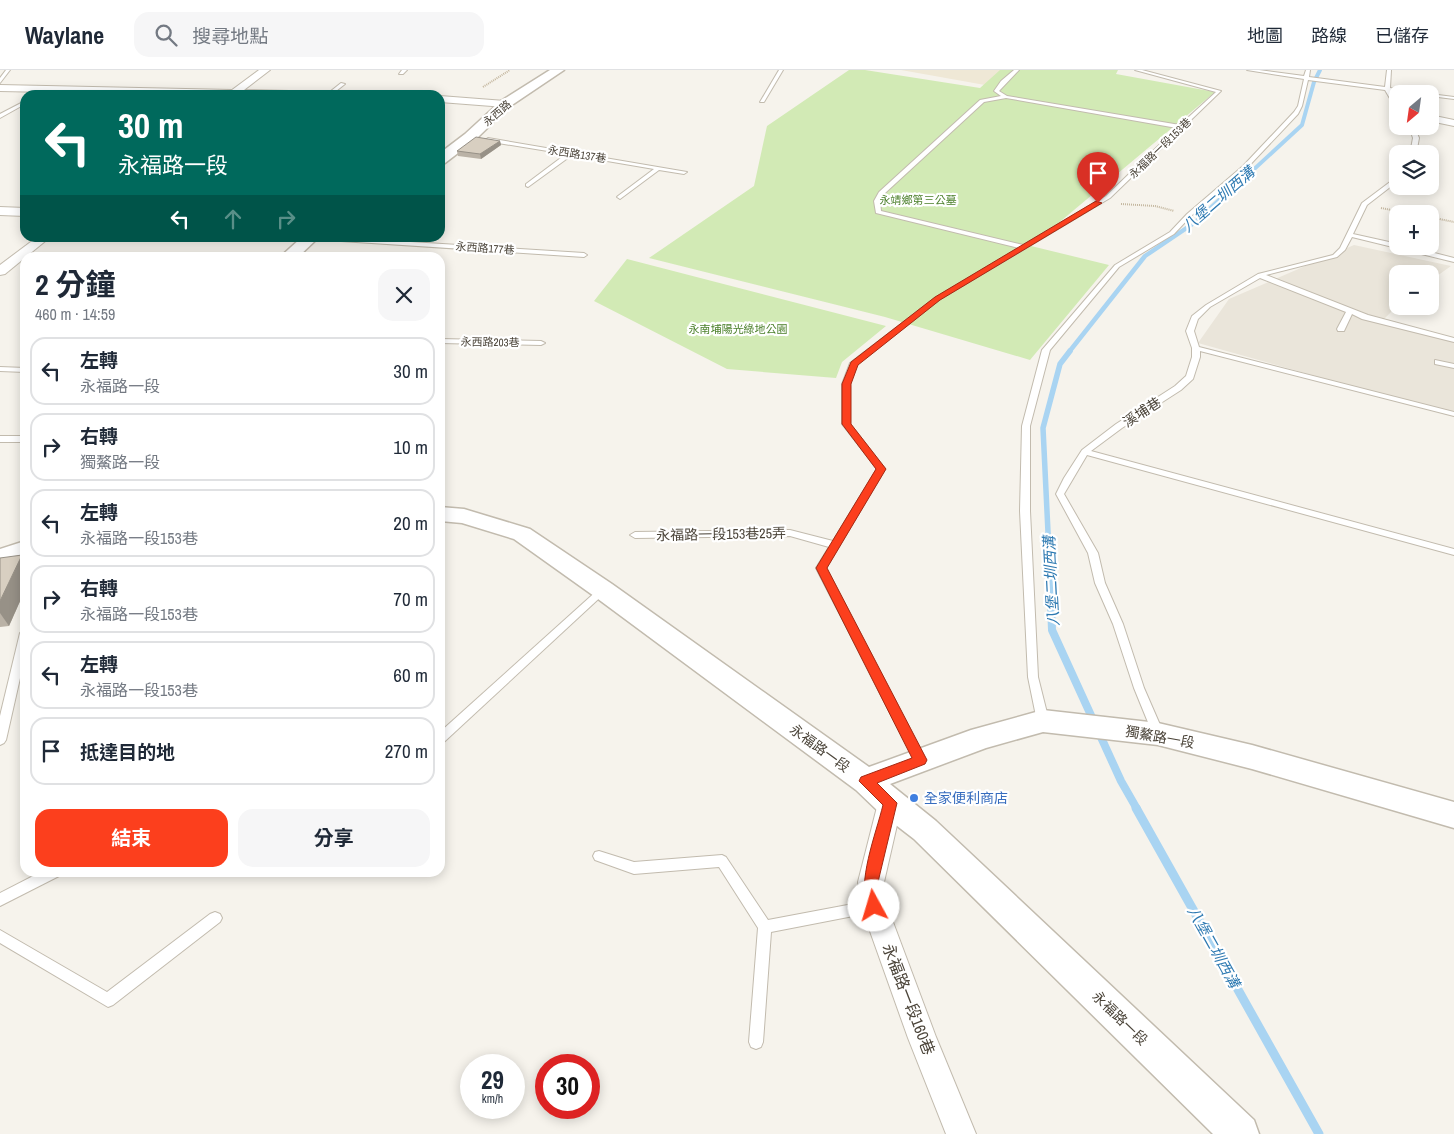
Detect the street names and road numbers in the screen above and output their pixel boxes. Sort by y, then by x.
street label: 永西路 [480,97,514,129]
street label: 永福路一段153巷 [1126,115,1194,181]
street label: 永西路137巷 [547,142,607,166]
street label: 永西路177巷 [455,239,515,257]
street label: 永西路203巷 [460,334,520,350]
street label: 溪埔巷 [1119,393,1165,431]
street label: 永福路一段153巷25弄 [656,524,786,544]
street label: 永福路一段 [786,720,854,776]
street label: 獨鰲路一段 [1124,722,1196,752]
street label: 永福路一段160巷 [878,940,940,1058]
street label: 永福路一段 [1089,987,1151,1049]

